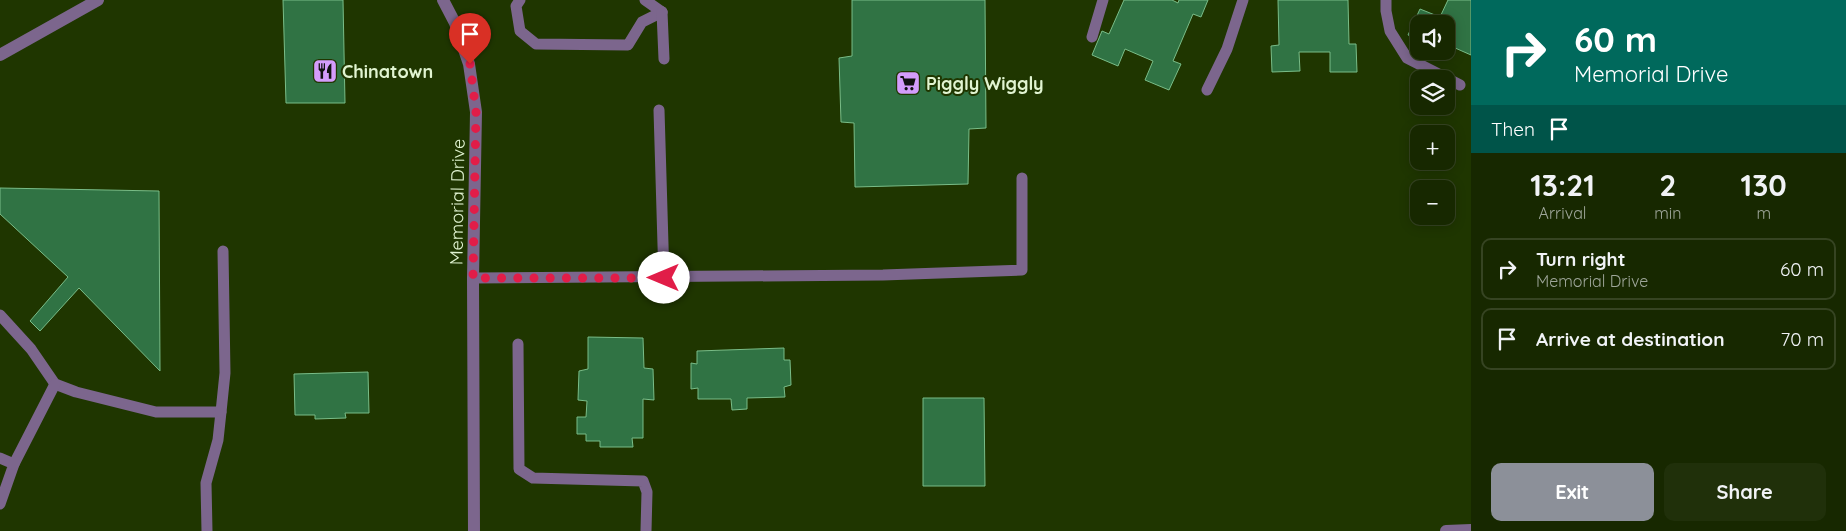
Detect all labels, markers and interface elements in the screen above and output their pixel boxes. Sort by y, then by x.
pin [449,13,491,64]
map controls [1410,15,1455,225]
button: sound [1410,15,1455,60]
text: 60 m [1574,17,1657,61]
icon: arrive [456,20,484,48]
icon: right [1491,20,1556,85]
restaurant icon: Chinatown [312,58,338,84]
place label: Chinatown [342,60,433,83]
text: Memorial Drive [1574,60,1729,88]
supermarket icon: Piggly Wiggly [895,70,921,96]
button: layers [1410,70,1455,115]
place label: Piggly Wiggly [926,72,1044,95]
icon: arrive [1545,115,1573,143]
text: Then [1491,117,1535,141]
button: + [1410,125,1455,170]
street label: Memorial Drive [444,139,470,265]
text: 13:21 [1530,166,1595,204]
text: 2 [1659,166,1676,204]
text: 130 [1741,166,1787,204]
button: − [1410,180,1455,225]
text: Arrival [1539,203,1587,223]
text: min [1654,203,1681,223]
text: m [1756,203,1771,223]
text: Turn right [1536,247,1625,271]
position arrow [637,251,689,303]
icon: right [1493,255,1521,283]
text: 60 m [1780,257,1824,281]
text: Memorial Drive [1536,271,1648,291]
icon: arrive [1493,325,1521,353]
text: Arrive at destination [1536,327,1725,351]
text: 70 m [1780,327,1824,351]
button: Exit [1491,463,1654,521]
button: Share [1664,463,1826,521]

